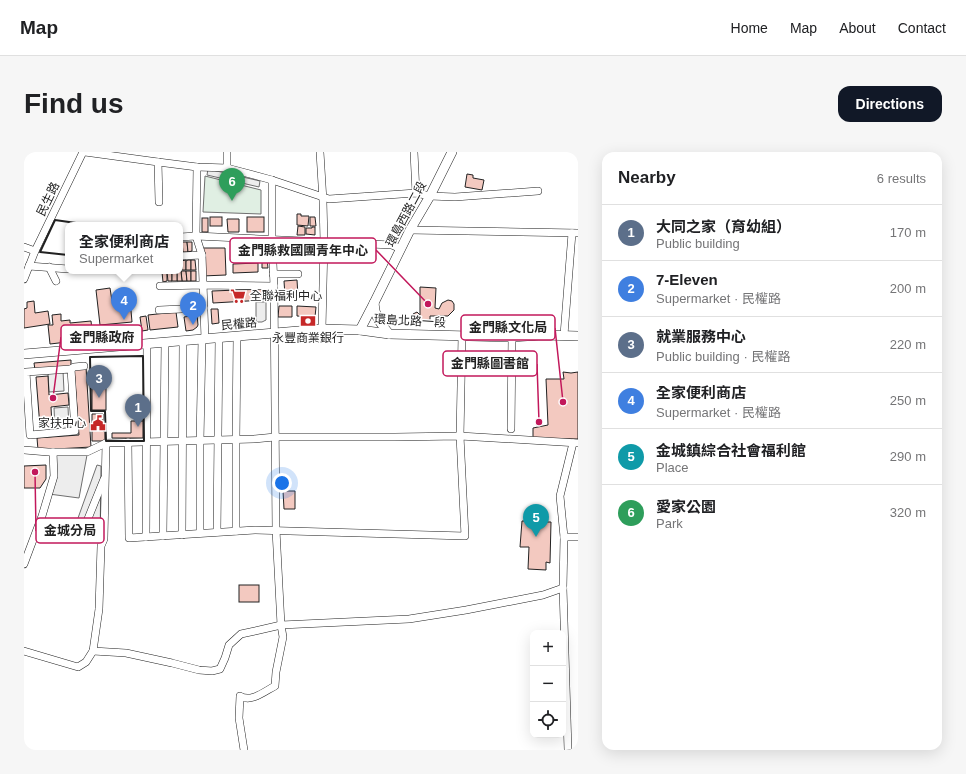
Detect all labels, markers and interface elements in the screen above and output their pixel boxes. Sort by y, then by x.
text: Map [20,17,58,38]
text: Home [731,20,768,36]
text: Map [790,20,817,36]
text: About [839,20,876,36]
text: Contact [898,20,946,36]
button: Directions [838,86,942,122]
text: Find us [24,88,124,119]
pin: 6 [219,168,245,201]
text: Nearby [618,168,676,187]
text: 6 results [877,171,926,186]
street label: 環島西路二段 [383,179,429,249]
street label: 民生路 [34,180,62,218]
text: 大同之家（育幼組） [656,218,791,235]
popup [65,222,183,274]
text: 1 [627,225,635,240]
text: 170 m [890,225,926,240]
text: 全家便利商店 [79,233,169,250]
text: Public building [656,236,740,251]
callout: 金門縣救國團青年中心 [230,238,376,263]
text: 金門縣救國團青年中心 [238,243,368,258]
text: Supermarket [79,251,153,266]
text: 7-Eleven [656,271,718,288]
text: 2 [627,281,635,296]
text: 200 m [890,281,926,296]
pin: 4 [111,287,137,320]
supermarket icon: 全聯福利中心 [229,287,247,305]
place label: 全聯福利中心 [250,289,322,303]
text: Supermarket · 民權路 [656,291,781,306]
pin: 2 [180,292,206,325]
bank icon: 永豐商業銀行 [299,312,317,330]
street label: 環島北路一段 [374,312,446,330]
street label: 民權路 [220,315,258,333]
callout: 金門縣文化局 [461,315,555,340]
text: 金門縣文化局 [469,320,547,335]
callout: 金門縣政府 [61,325,142,350]
text: 就業服務中心 [656,328,746,345]
text: 金門縣政府 [69,330,135,345]
place label: 永豐商業銀行 [272,331,344,345]
text: 3 [627,337,635,352]
text: 220 m [890,337,926,352]
text: Public building · 民權路 [656,349,790,364]
callout: 金門縣圖書館 [443,351,537,376]
text: 金門縣圖書館 [451,356,529,371]
pin: 3 [86,365,112,398]
text: 全家便利商店 [656,384,746,401]
text: 4 [627,393,635,408]
text: 250 m [890,393,926,408]
pin: 1 [125,394,151,427]
text: Supermarket · 民權路 [656,405,781,420]
public building icon: 家扶中心 [89,414,107,432]
place label: 家扶中心 [38,416,86,430]
text: 金城鎮綜合社會福利館 [656,442,806,459]
text: 5 [627,449,635,464]
text: 290 m [890,449,926,464]
text: Place [656,460,689,475]
your location [272,473,292,493]
text: 愛家公園 [656,498,716,515]
pin: 5 [523,504,549,537]
text: 6 [627,505,635,520]
text: 320 m [890,505,926,520]
text: Park [656,516,683,531]
callout: 金城分局 [36,518,104,543]
text: 金城分局 [44,523,96,538]
map controls [530,630,566,738]
button: + [530,630,566,666]
button: − [530,666,566,702]
button: locate [530,702,566,738]

